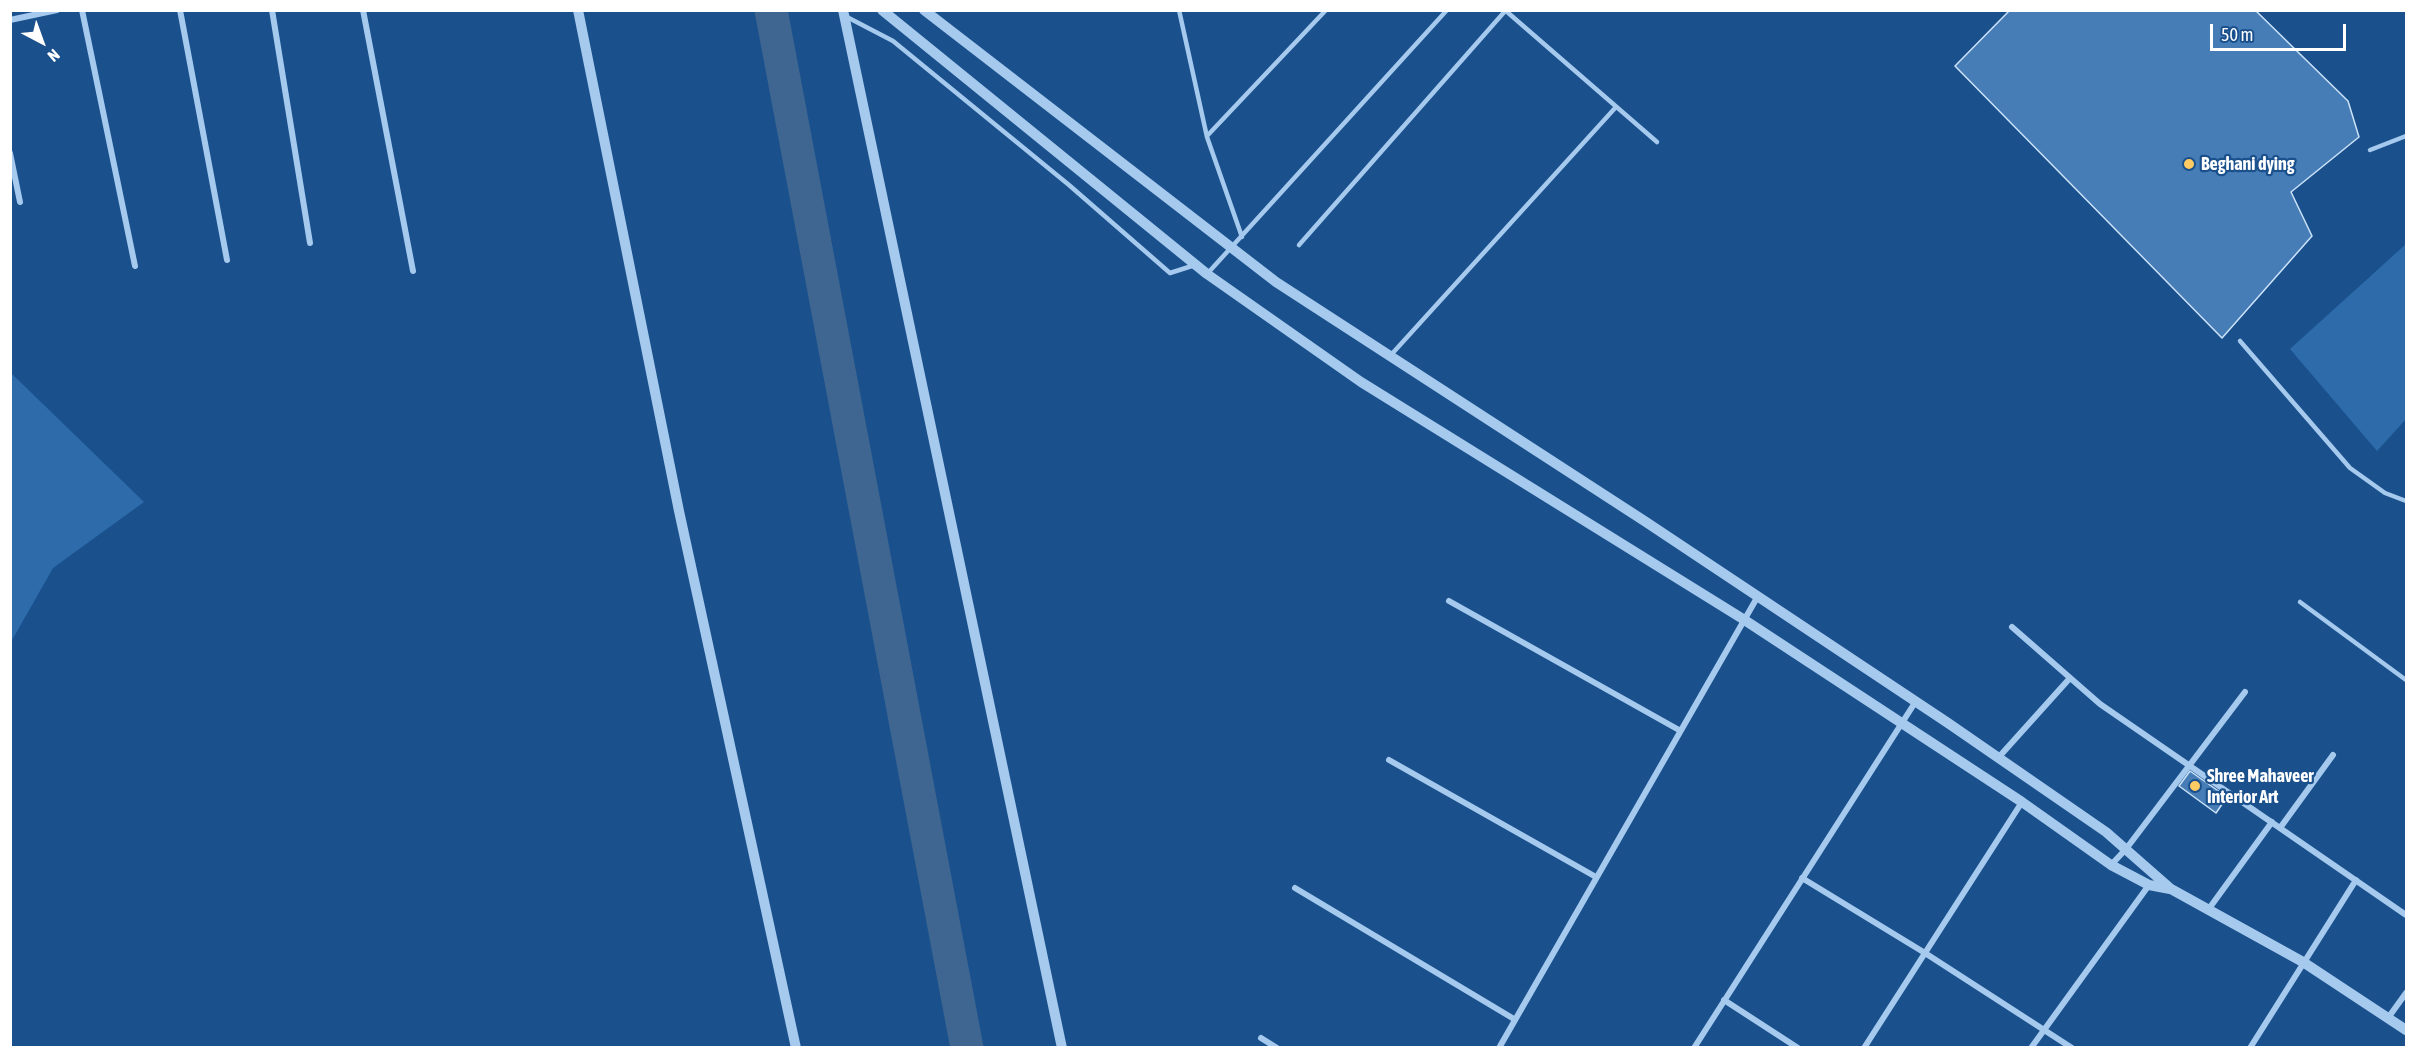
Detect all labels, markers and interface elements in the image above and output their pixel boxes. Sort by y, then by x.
north arrow [12,12,72,72]
scale bar [2213,12,2350,50]
text: 50 m [2221,24,2253,45]
text: N [44,46,63,65]
place label: Beghani dying [2201,153,2294,175]
marker: Beghani dying [2182,157,2196,171]
place label: Shree Mahaveer Interior Art [2207,765,2314,808]
marker: Shree Mahaveer Interior Art [2188,779,2202,793]

